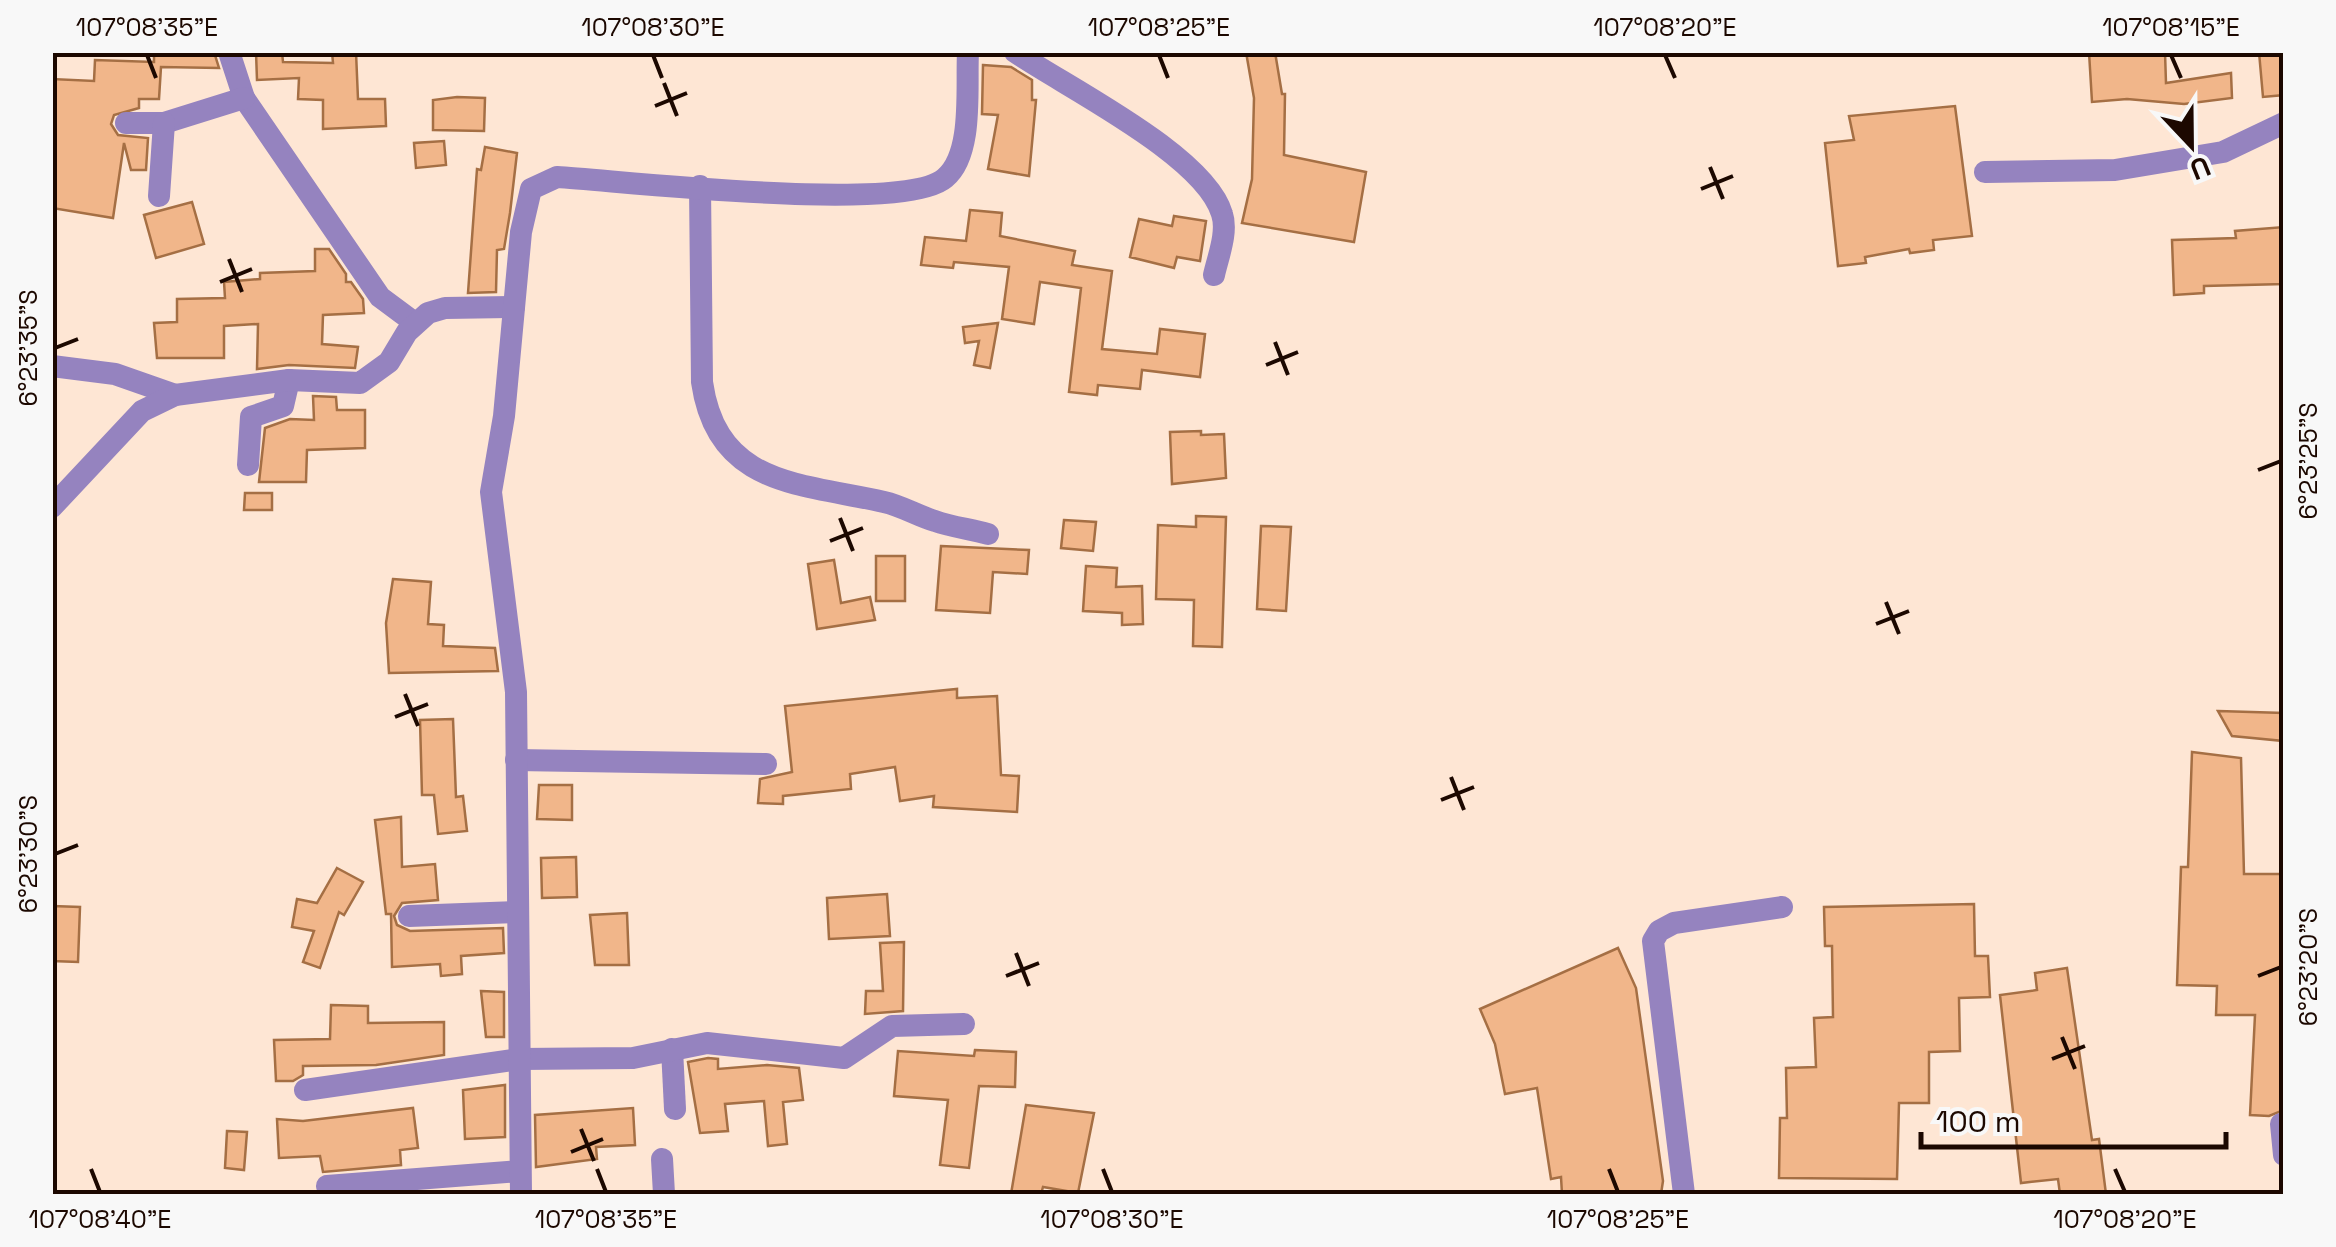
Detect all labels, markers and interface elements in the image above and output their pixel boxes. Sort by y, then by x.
text: 107°08'35"E [76,11,218,43]
text: 107°08'30"E [581,11,725,43]
text: 107°08'25"E [1088,11,1230,43]
text: 107°08'20"E [1593,11,1737,43]
text: 107°08'15"E [2102,11,2240,43]
north arrow [2141,95,2241,195]
text: U [2185,148,2216,188]
text: 6°23'35"S [12,289,44,407]
text: 6°23'25"S [2292,402,2324,520]
text: 6°23'30"S [12,795,44,913]
text: 6°23'20"S [2292,908,2324,1026]
scale bar [1921,1087,2226,1149]
text: 100 m [1936,1102,2021,1141]
text: 107°08'40"E [29,1203,171,1235]
text: 107°08'35"E [535,1203,677,1235]
text: 107°08'30"E [1040,1203,1184,1235]
text: 107°08'25"E [1547,1203,1689,1235]
text: 107°08'20"E [2053,1203,2197,1235]

